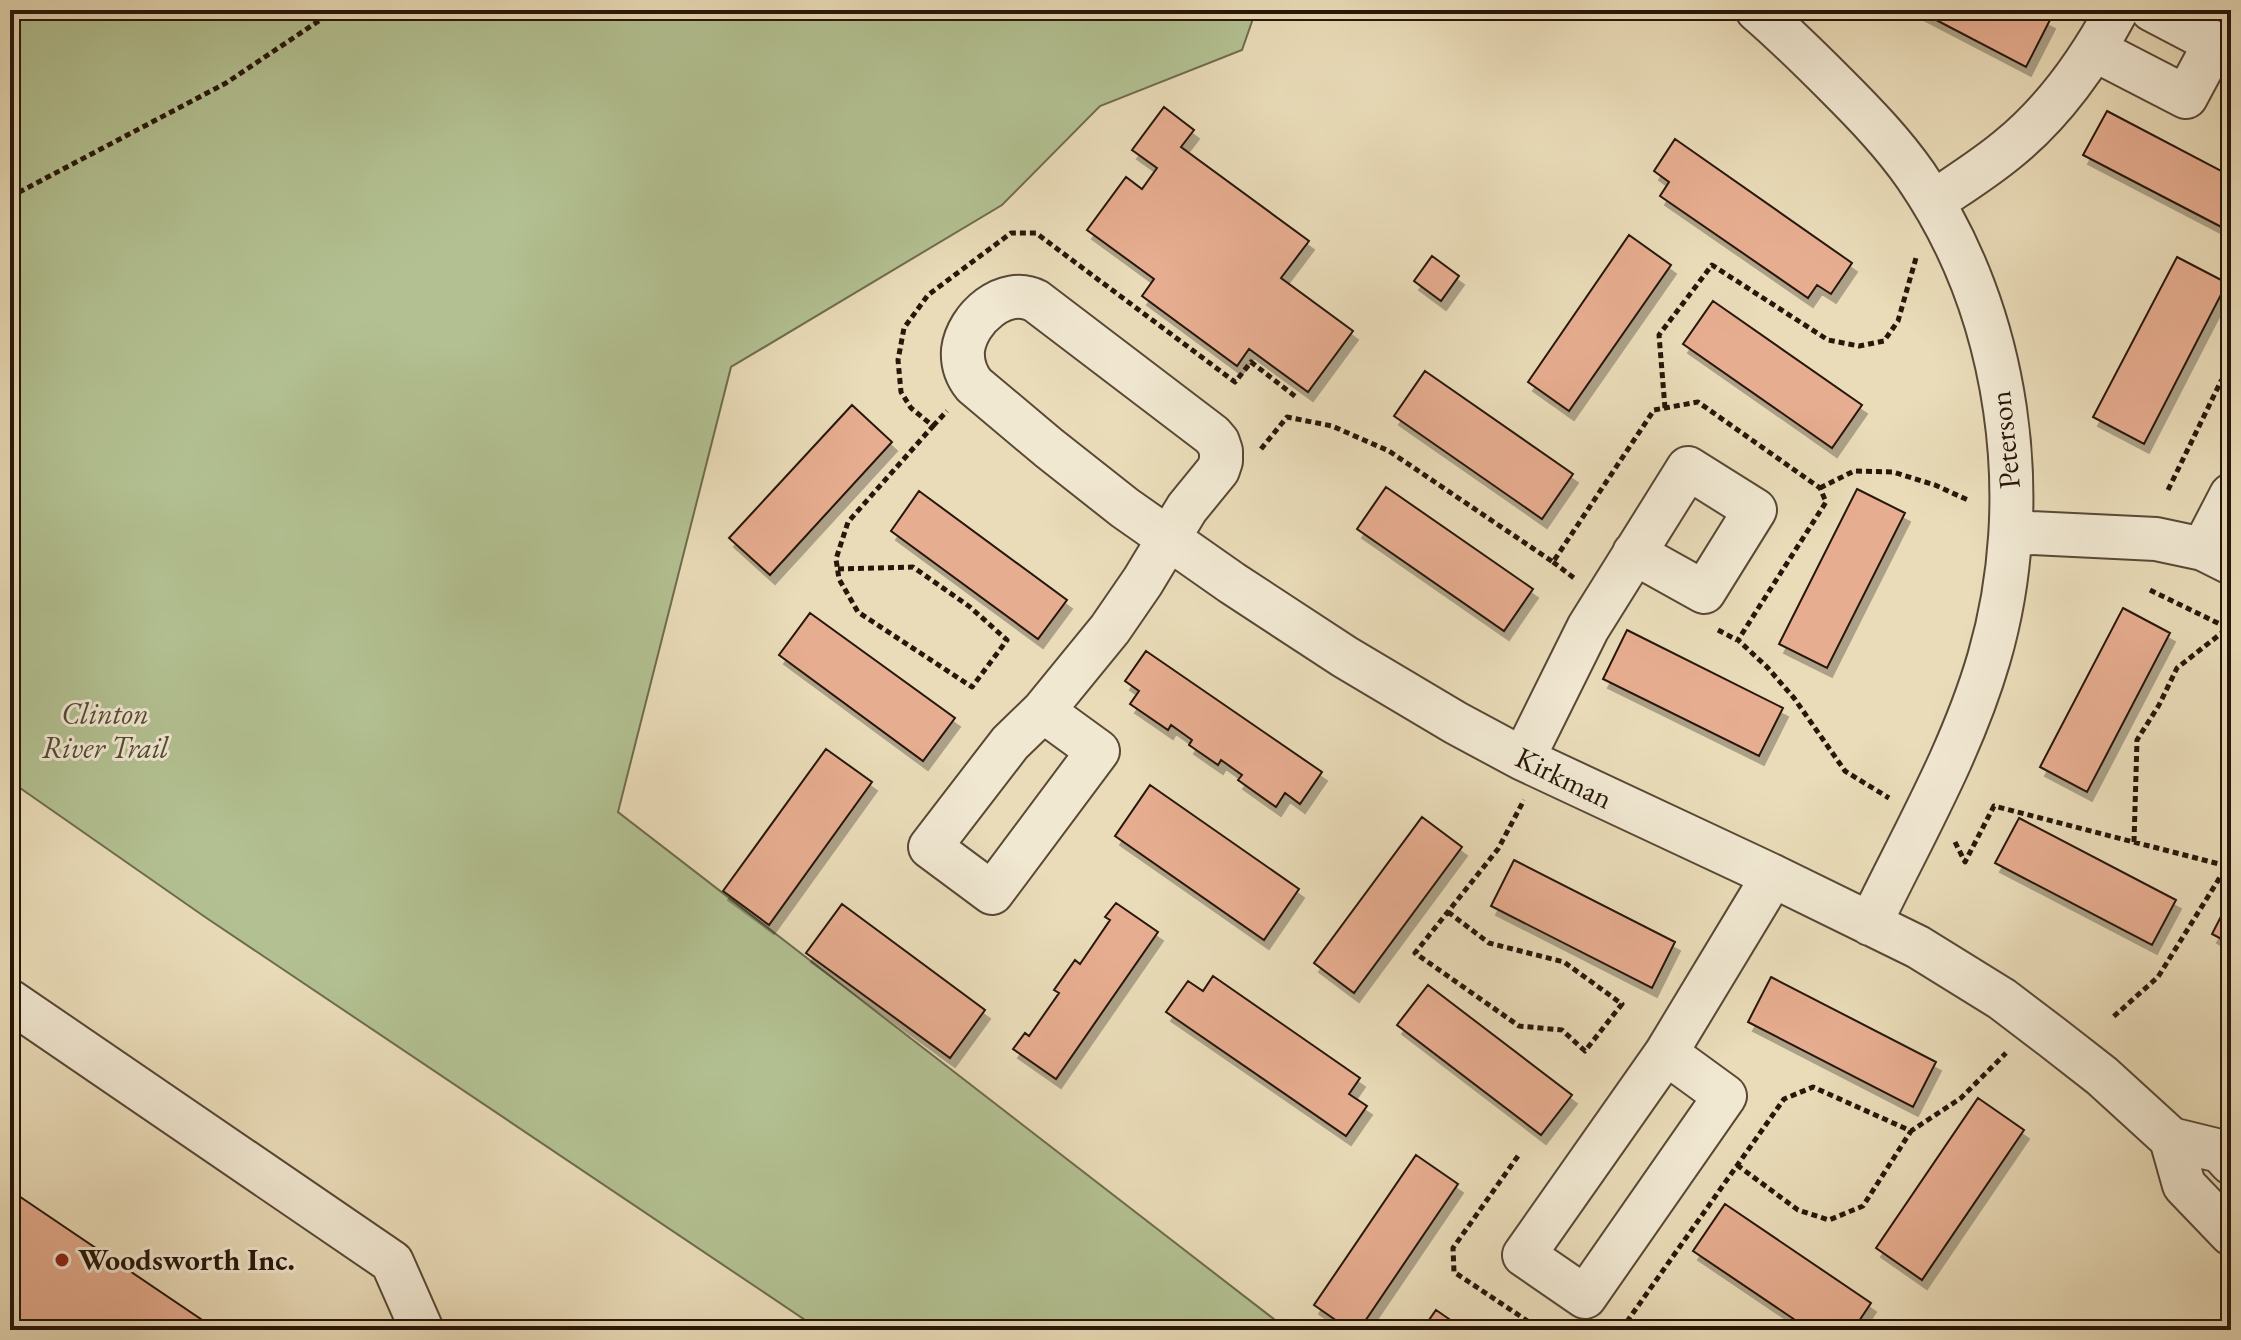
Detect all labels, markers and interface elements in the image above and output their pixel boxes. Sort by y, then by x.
street label: Peterson [1980,389,2029,491]
park label: Clinton River Trail [42,694,170,767]
street label: Kirkman [1509,737,1619,818]
place label: Woodsworth Inc. [78,1240,295,1279]
marker: Woodsworth Inc. [53,1251,71,1269]

